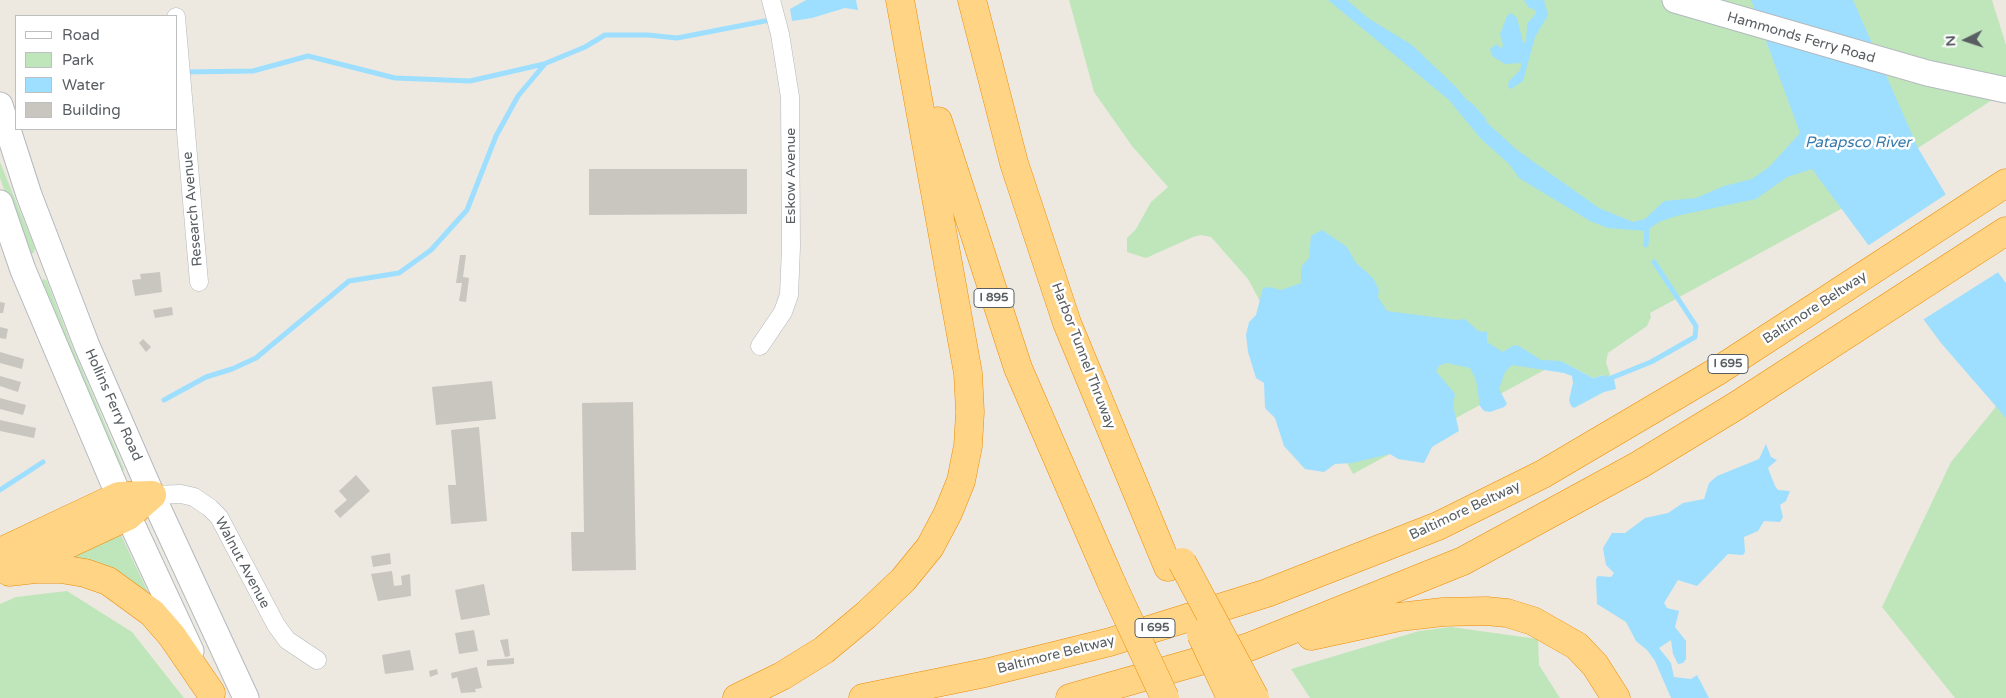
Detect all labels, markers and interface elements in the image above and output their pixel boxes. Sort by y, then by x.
street label: Hammonds Ferry Road [1725,9,1877,67]
legend [15,15,178,130]
north arrow [1941,15,1991,65]
text: Road [62,26,100,44]
text: N [1942,35,1959,47]
text: Park [62,51,94,69]
text: Water [62,76,105,94]
text: Building [62,101,121,119]
street label: Eskow Avenue [783,128,799,224]
water label: Patapsco River [1805,134,1911,152]
street label: Research Avenue [180,151,206,267]
street label: Baltimore Beltway [1760,268,1870,348]
street label: Harbor Tunnel Thruway [1047,280,1119,432]
road number: I 895 [974,288,1014,308]
street label: Hollins Ferry Road [81,346,145,464]
road number: I 695 [1708,354,1748,374]
street label: Baltimore Beltway [1407,478,1523,544]
street label: Walnut Avenue [211,514,273,612]
road number: I 695 [1135,618,1175,638]
street label: Baltimore Beltway [995,632,1117,678]

